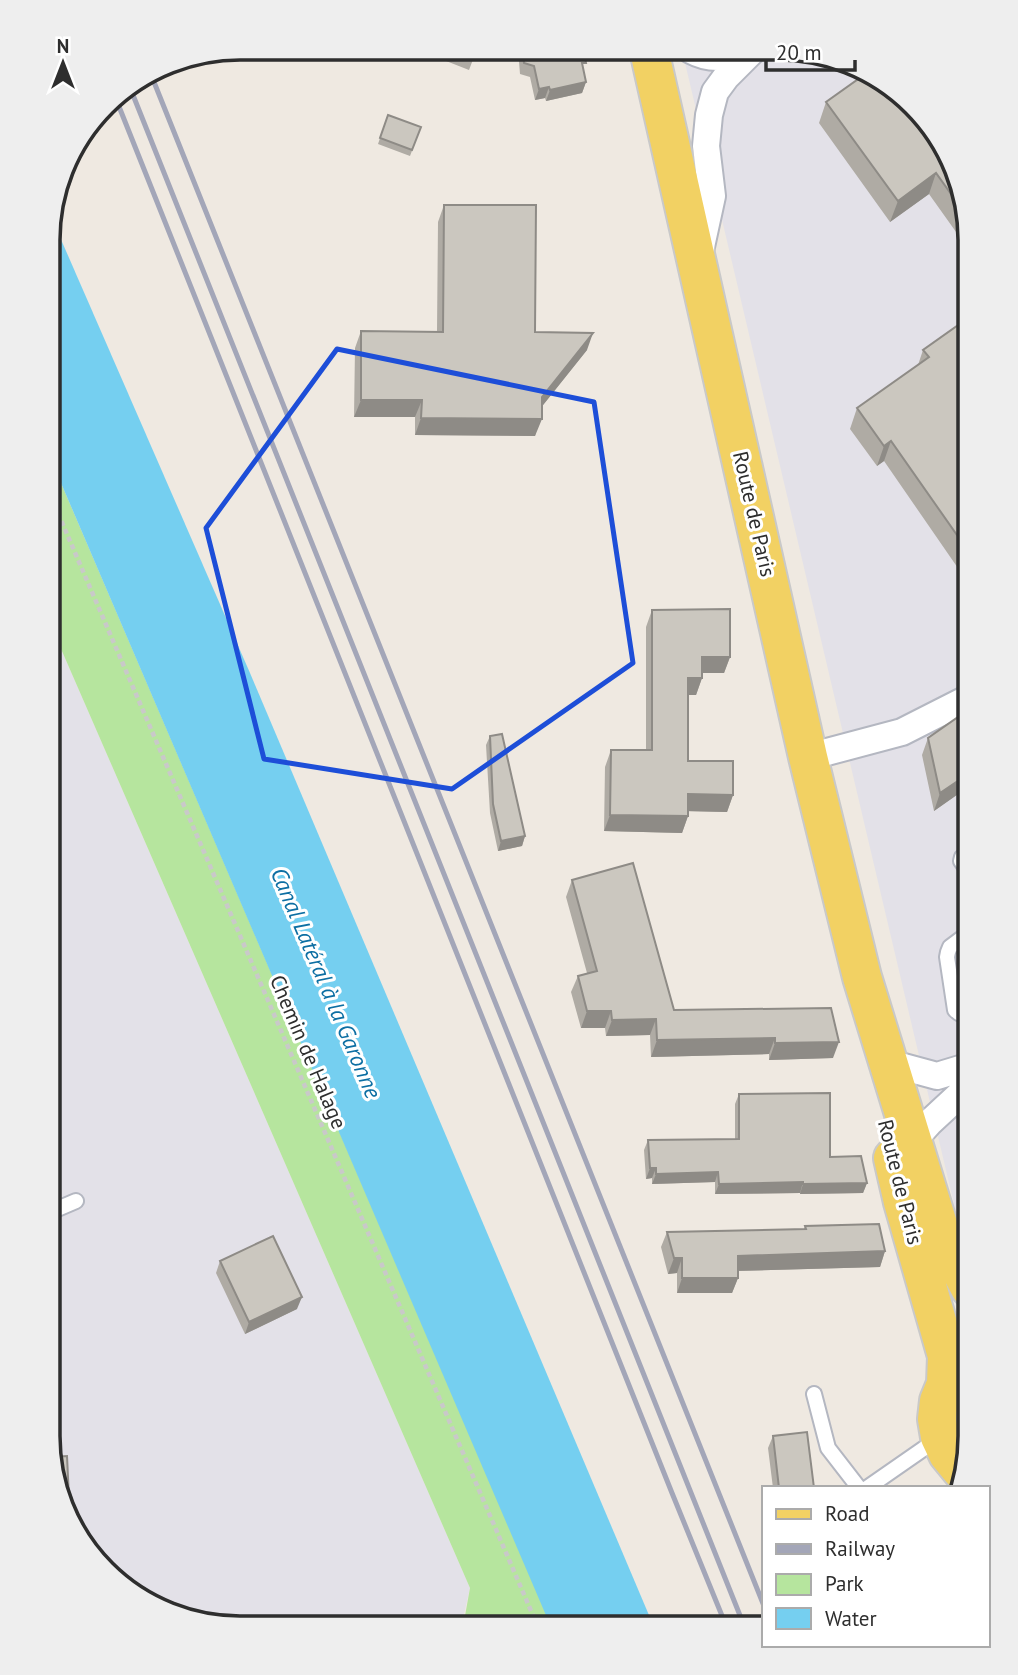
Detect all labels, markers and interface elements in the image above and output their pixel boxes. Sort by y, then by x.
north arrow [28,28,98,98]
scale bar [766,28,855,72]
text: N [57,34,69,58]
text: 20 m [776,39,822,66]
street label: Route de Paris [727,449,782,579]
water label: Canal Latéral à la Garonne [265,863,388,1103]
street label: Chemin de Halage [264,971,353,1133]
street label: Route de Paris [872,1117,929,1247]
legend [762,1486,990,1647]
text: Road [825,1500,869,1527]
text: Railway [825,1535,895,1562]
text: Park [825,1570,864,1597]
text: Water [825,1605,877,1632]

